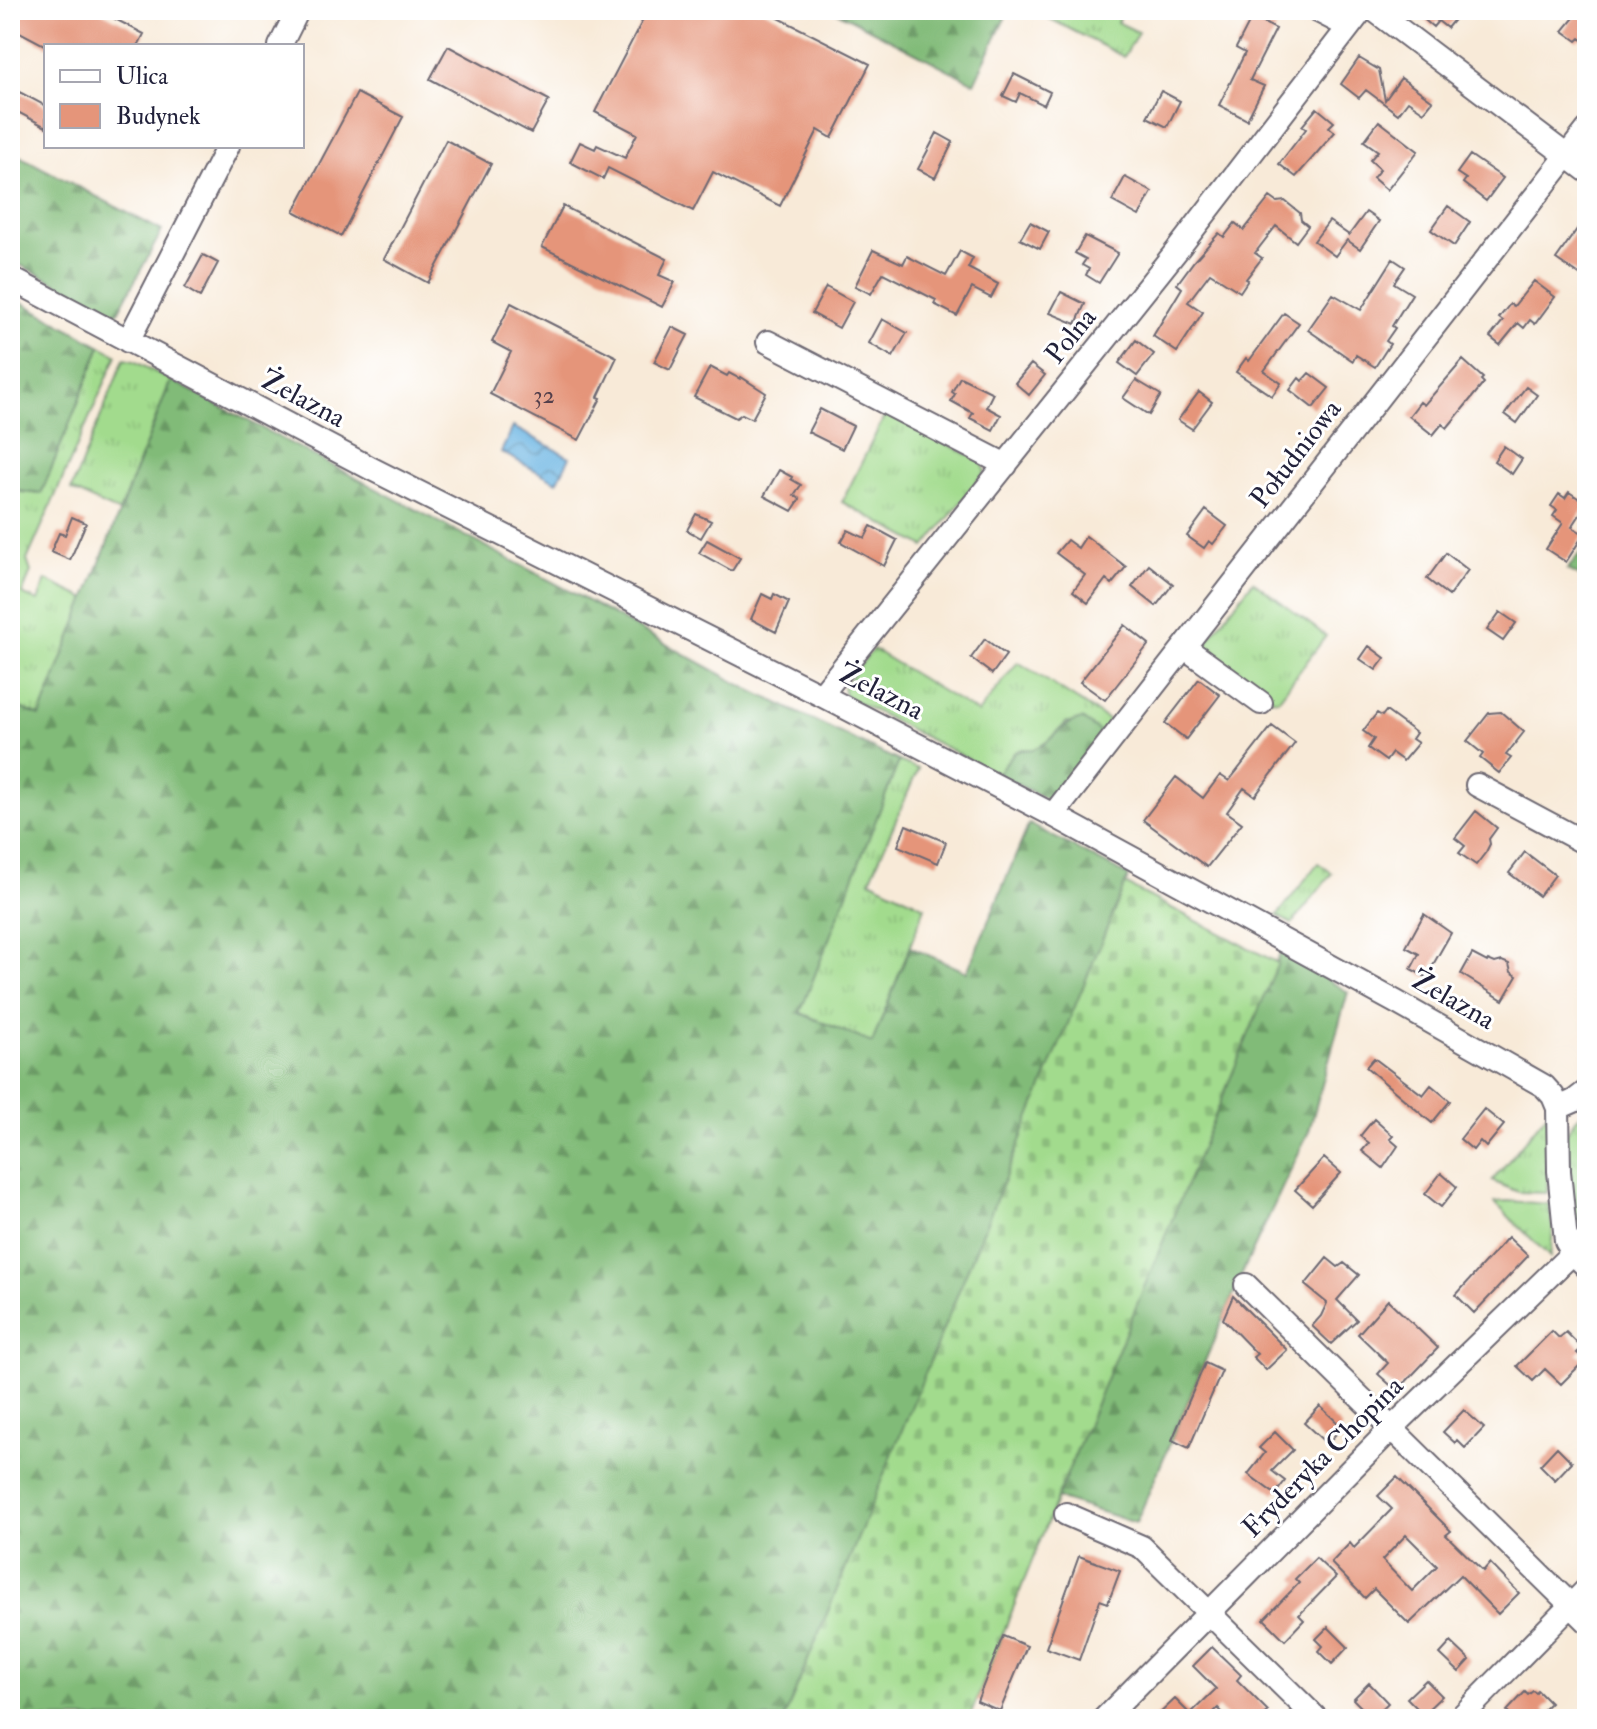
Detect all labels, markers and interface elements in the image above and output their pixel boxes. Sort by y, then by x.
legend [44,44,304,148]
text: Ulica [116,61,169,92]
text: Budynek [116,101,201,132]
street label: Polna [1038,300,1104,371]
street label: Żelazna [255,362,352,436]
house number: 32 [533,380,555,411]
street label: Południowa [1243,392,1349,515]
street label: Żelazna [833,656,930,728]
street label: Żelazna [1405,962,1502,1038]
street label: Fryderyka Chopina [1235,1369,1411,1545]

